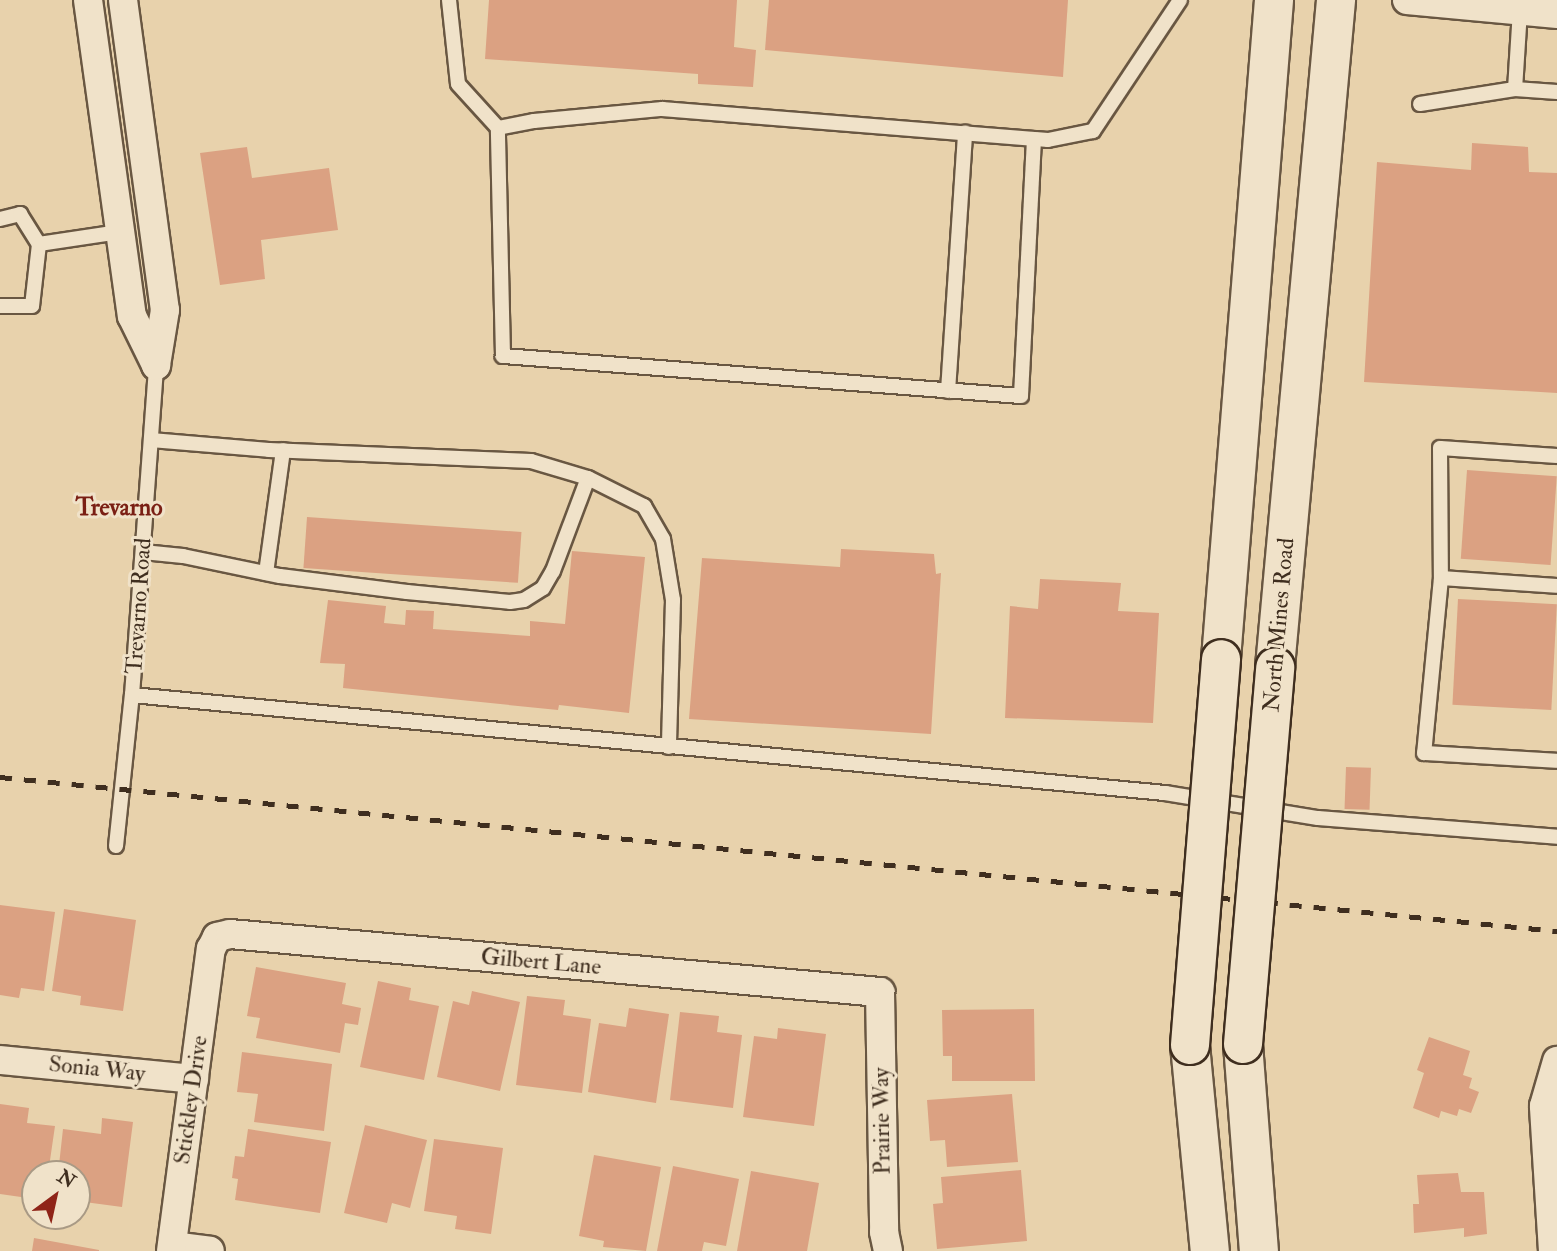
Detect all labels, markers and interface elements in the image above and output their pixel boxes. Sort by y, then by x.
district label: Trevarno [75,494,163,522]
street label: Trevarno Road [120,537,158,675]
street label: North Mines Road [1258,537,1300,713]
street label: Gilbert Lane [480,943,602,981]
street label: Stickley Drive [168,1034,214,1166]
street label: Sonia Way [47,1050,147,1088]
street label: Prairie Way [867,1067,897,1175]
north arrow [21,1160,91,1230]
text: N [53,1164,80,1194]

